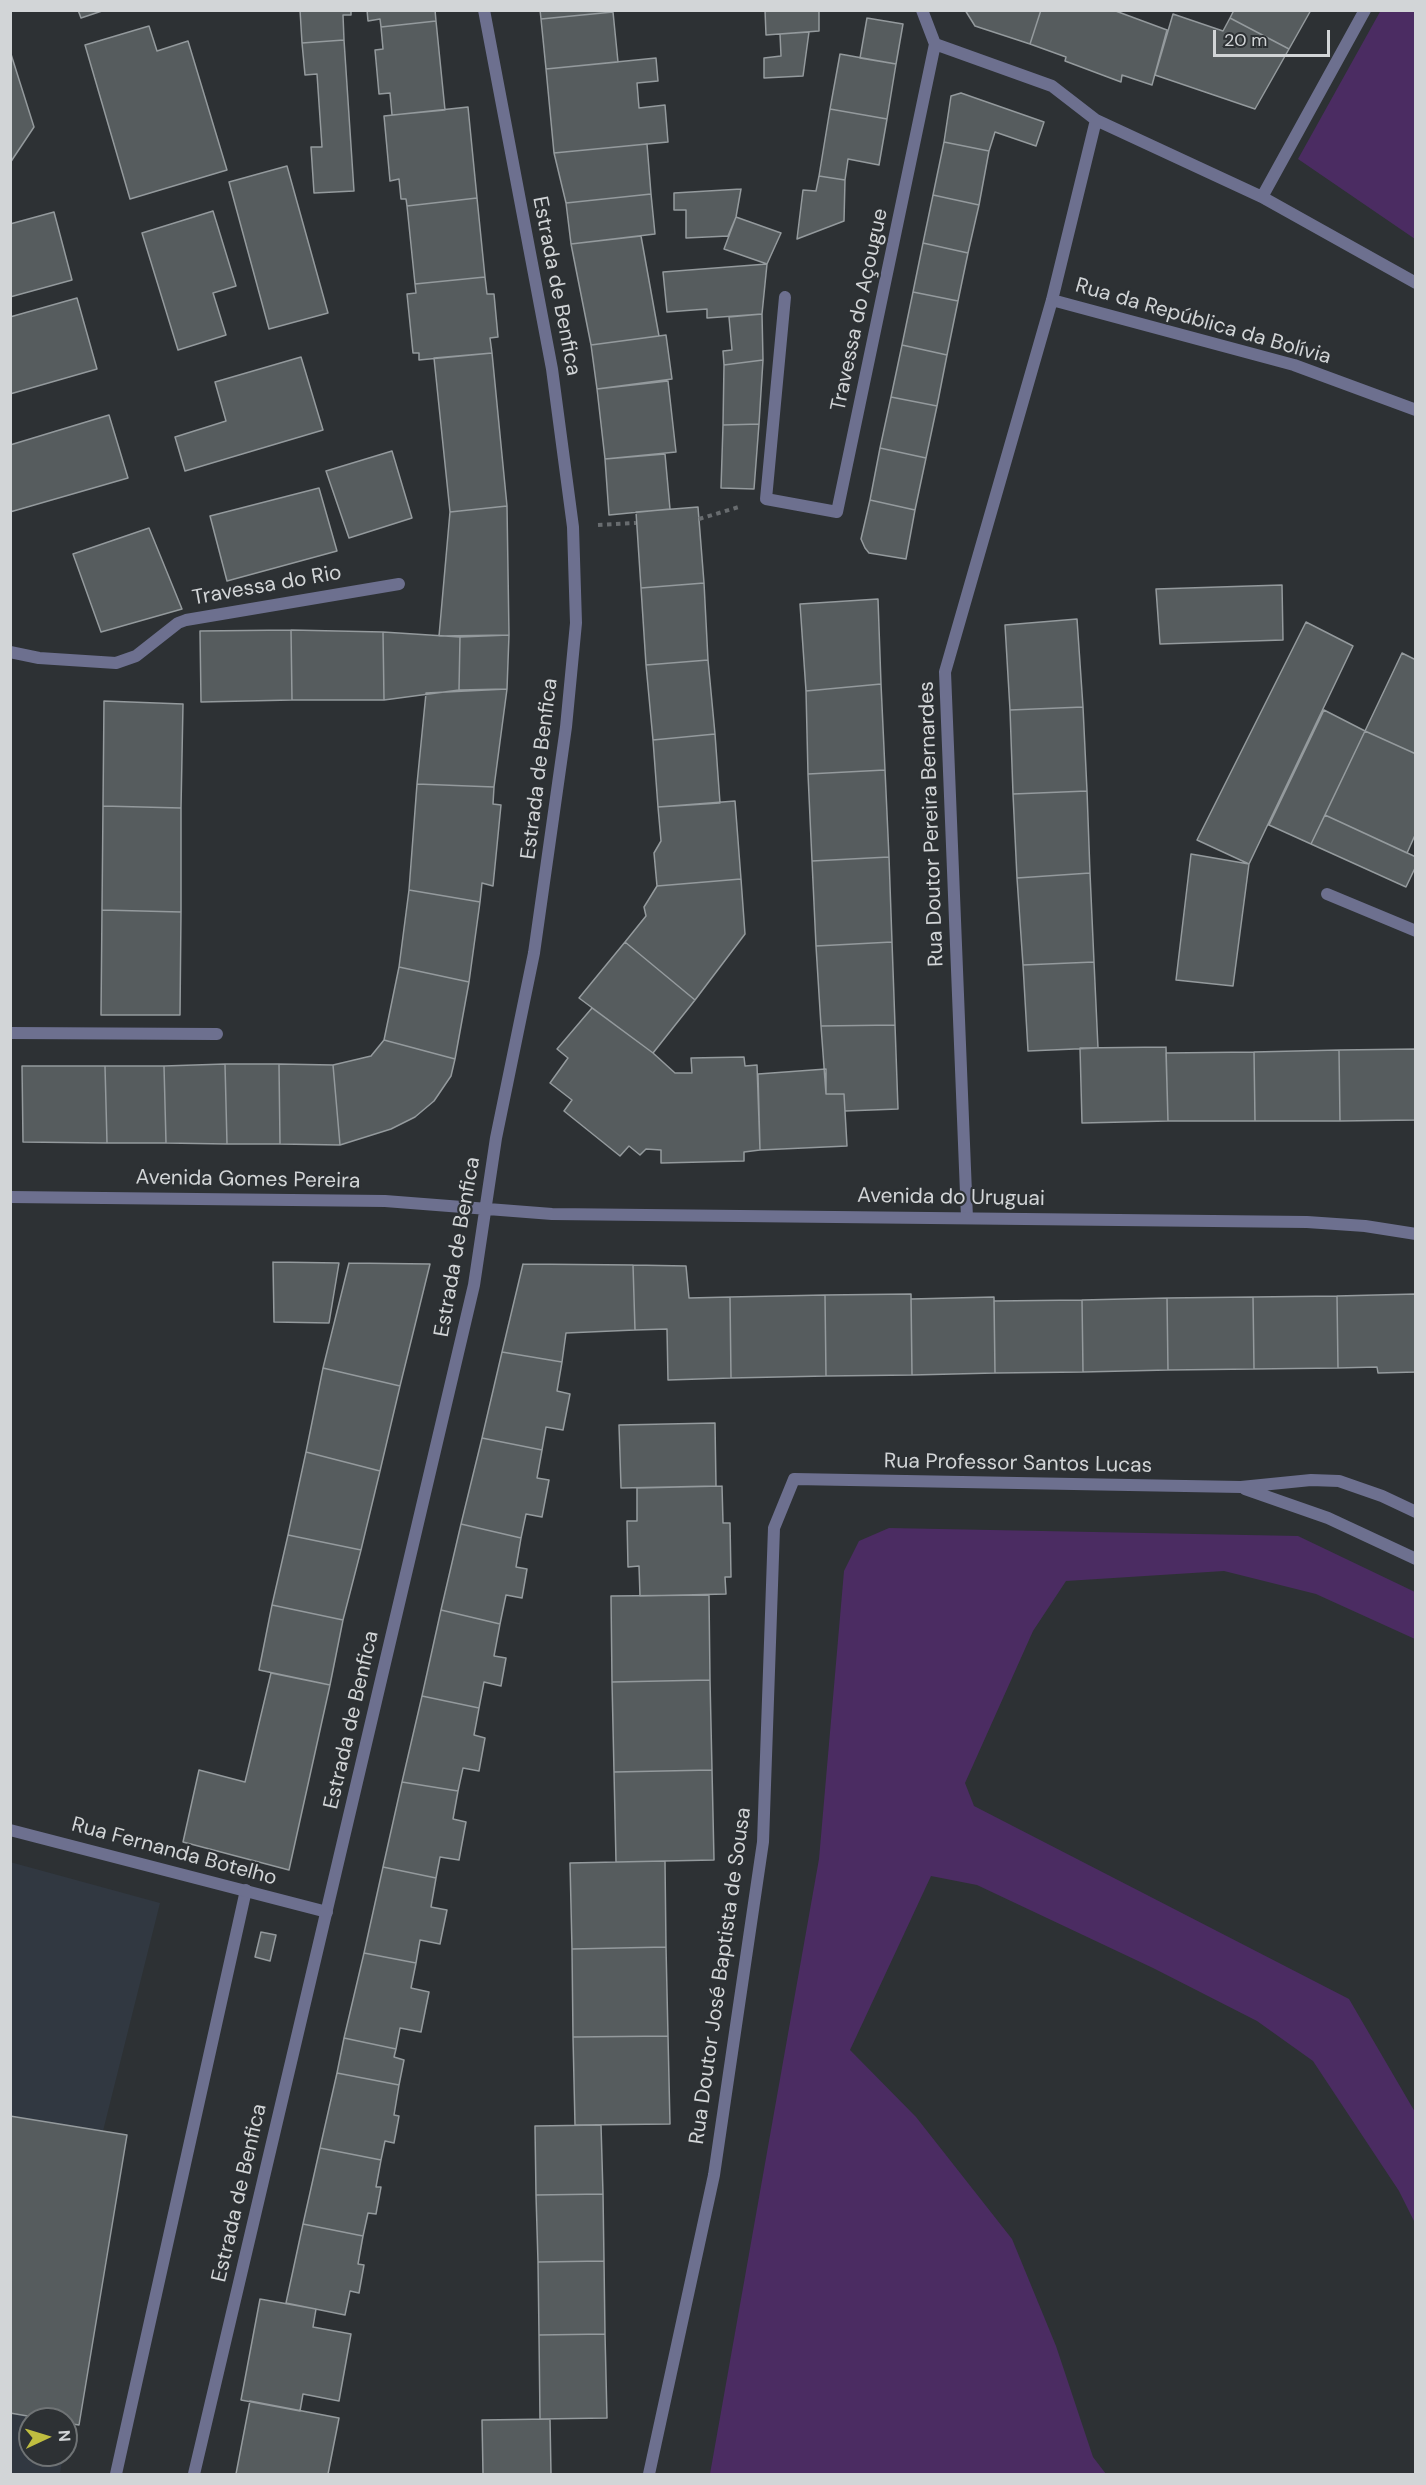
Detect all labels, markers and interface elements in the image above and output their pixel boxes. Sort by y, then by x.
scale bar [1216,18,1333,56]
text: 20 m [1224,28,1267,52]
street label: Estrada de Benfica [526,194,586,378]
street label: Travessa do Açougue [826,206,894,414]
street label: Rua da República da Bolívia [1072,273,1334,371]
street label: Travessa do Rio [190,560,344,612]
street label: Estrada de Benfica [516,677,564,861]
street label: Rua Doutor Pereira Bernardes [914,681,950,967]
street label: Estrada de Benfica [430,1155,486,1339]
street label: Avenida Gomes Pereira [135,1165,361,1195]
street label: Avenida do Uruguai [857,1184,1045,1212]
street label: Rua Professor Santos Lucas [884,1449,1152,1479]
street label: Estrada de Benfica [319,1628,385,1812]
street label: Rua Doutor José Baptista de Sousa [685,1806,757,2146]
street label: Rua Fernanda Botelho [69,1812,279,1892]
street label: Estrada de Benfica [207,2101,273,2285]
north arrow [18,2407,78,2467]
text: N [54,2429,75,2442]

